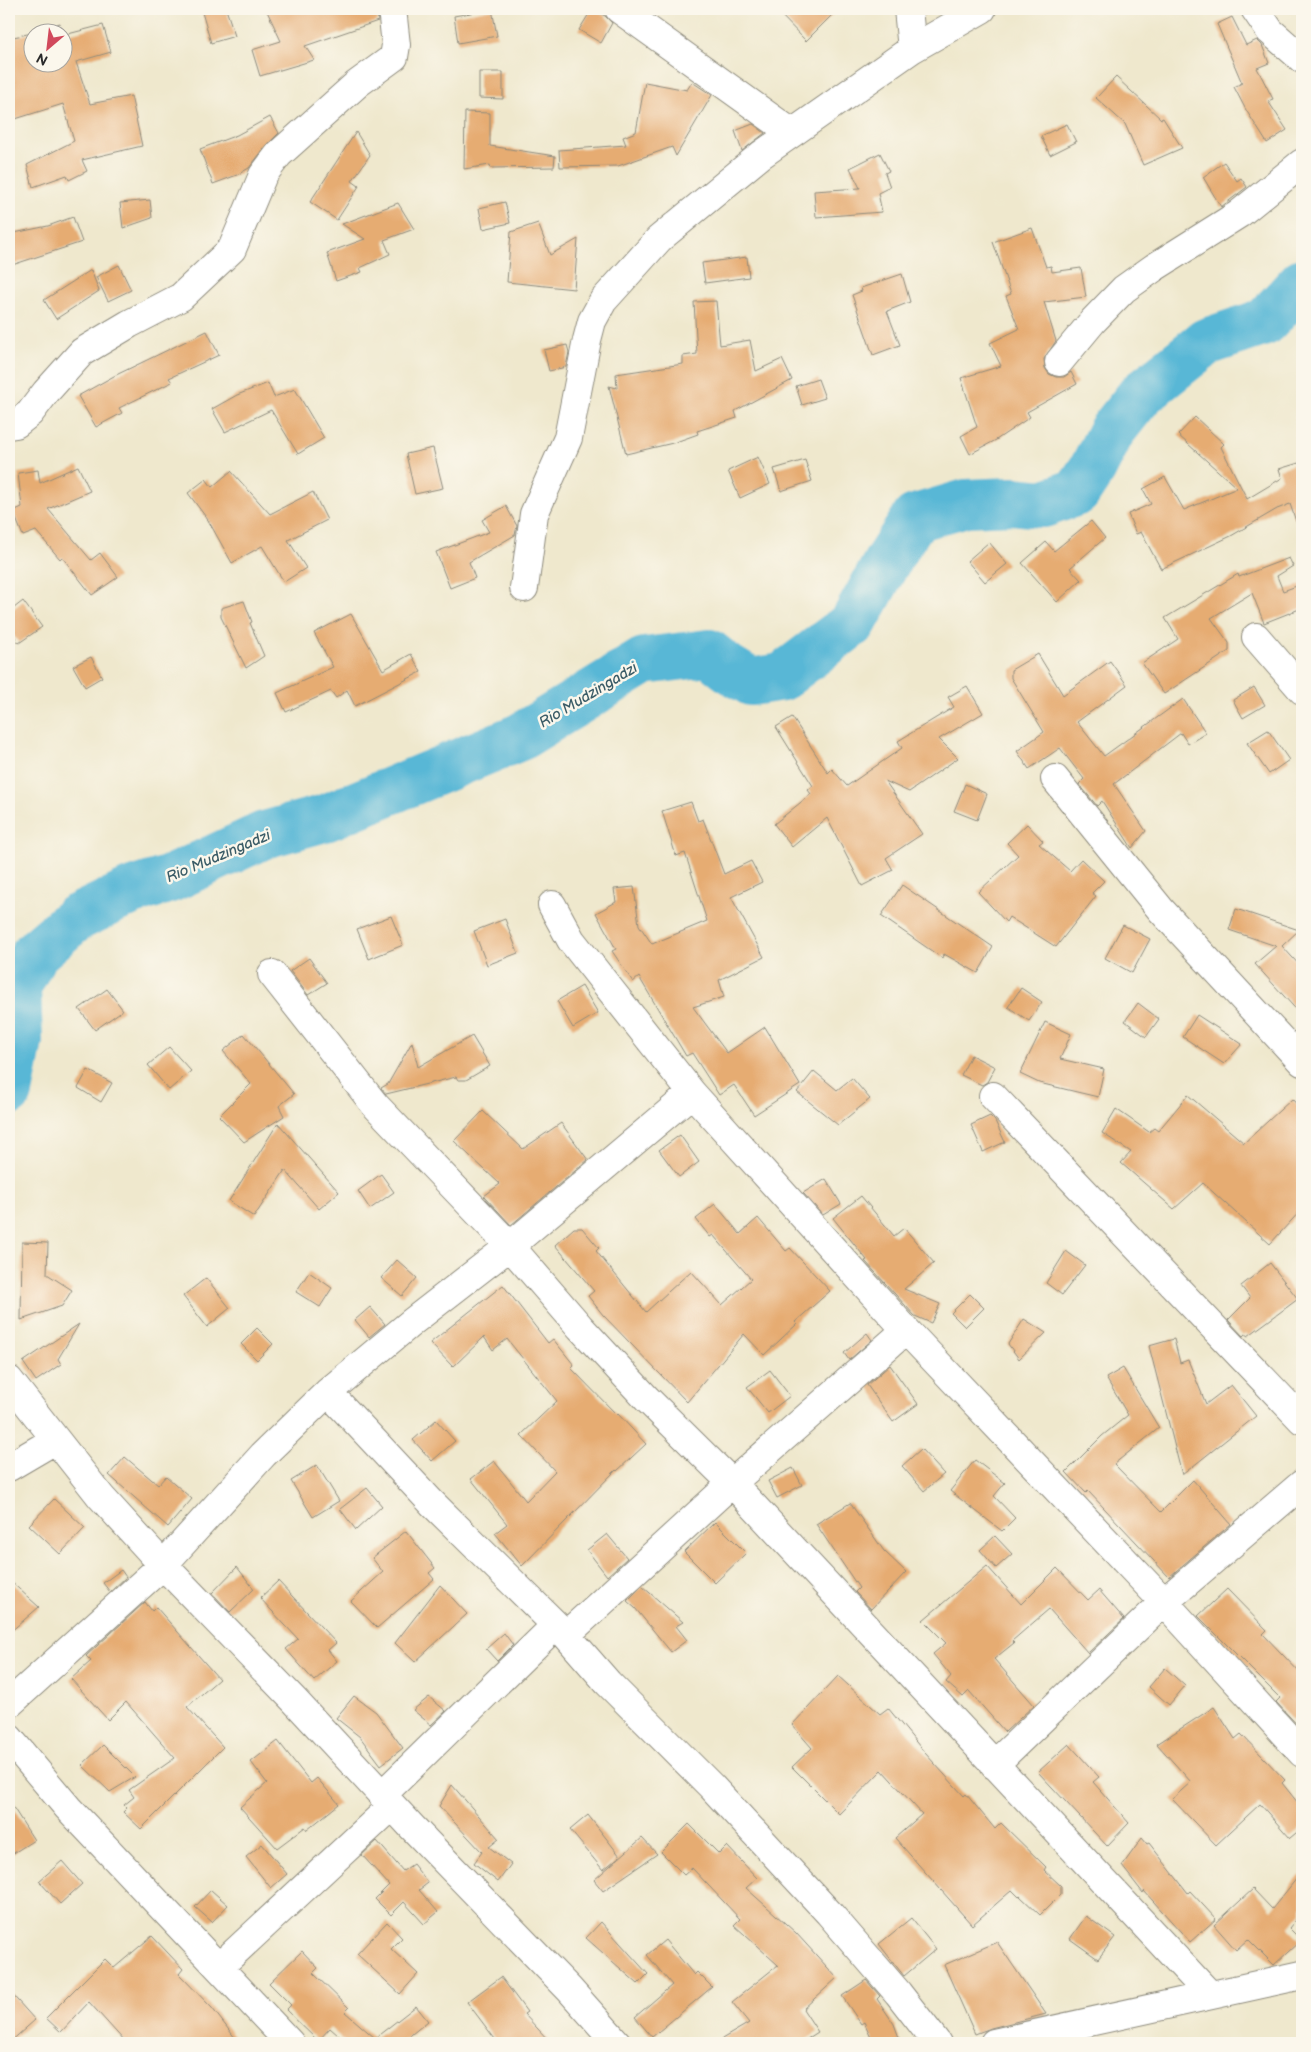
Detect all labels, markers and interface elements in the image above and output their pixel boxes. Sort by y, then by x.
north arrow [22,22,72,72]
text: N [33,49,51,69]
water label: Rio Mudzingadzi [536,658,642,732]
water label: Rio Mudzingadzi [163,826,274,887]

